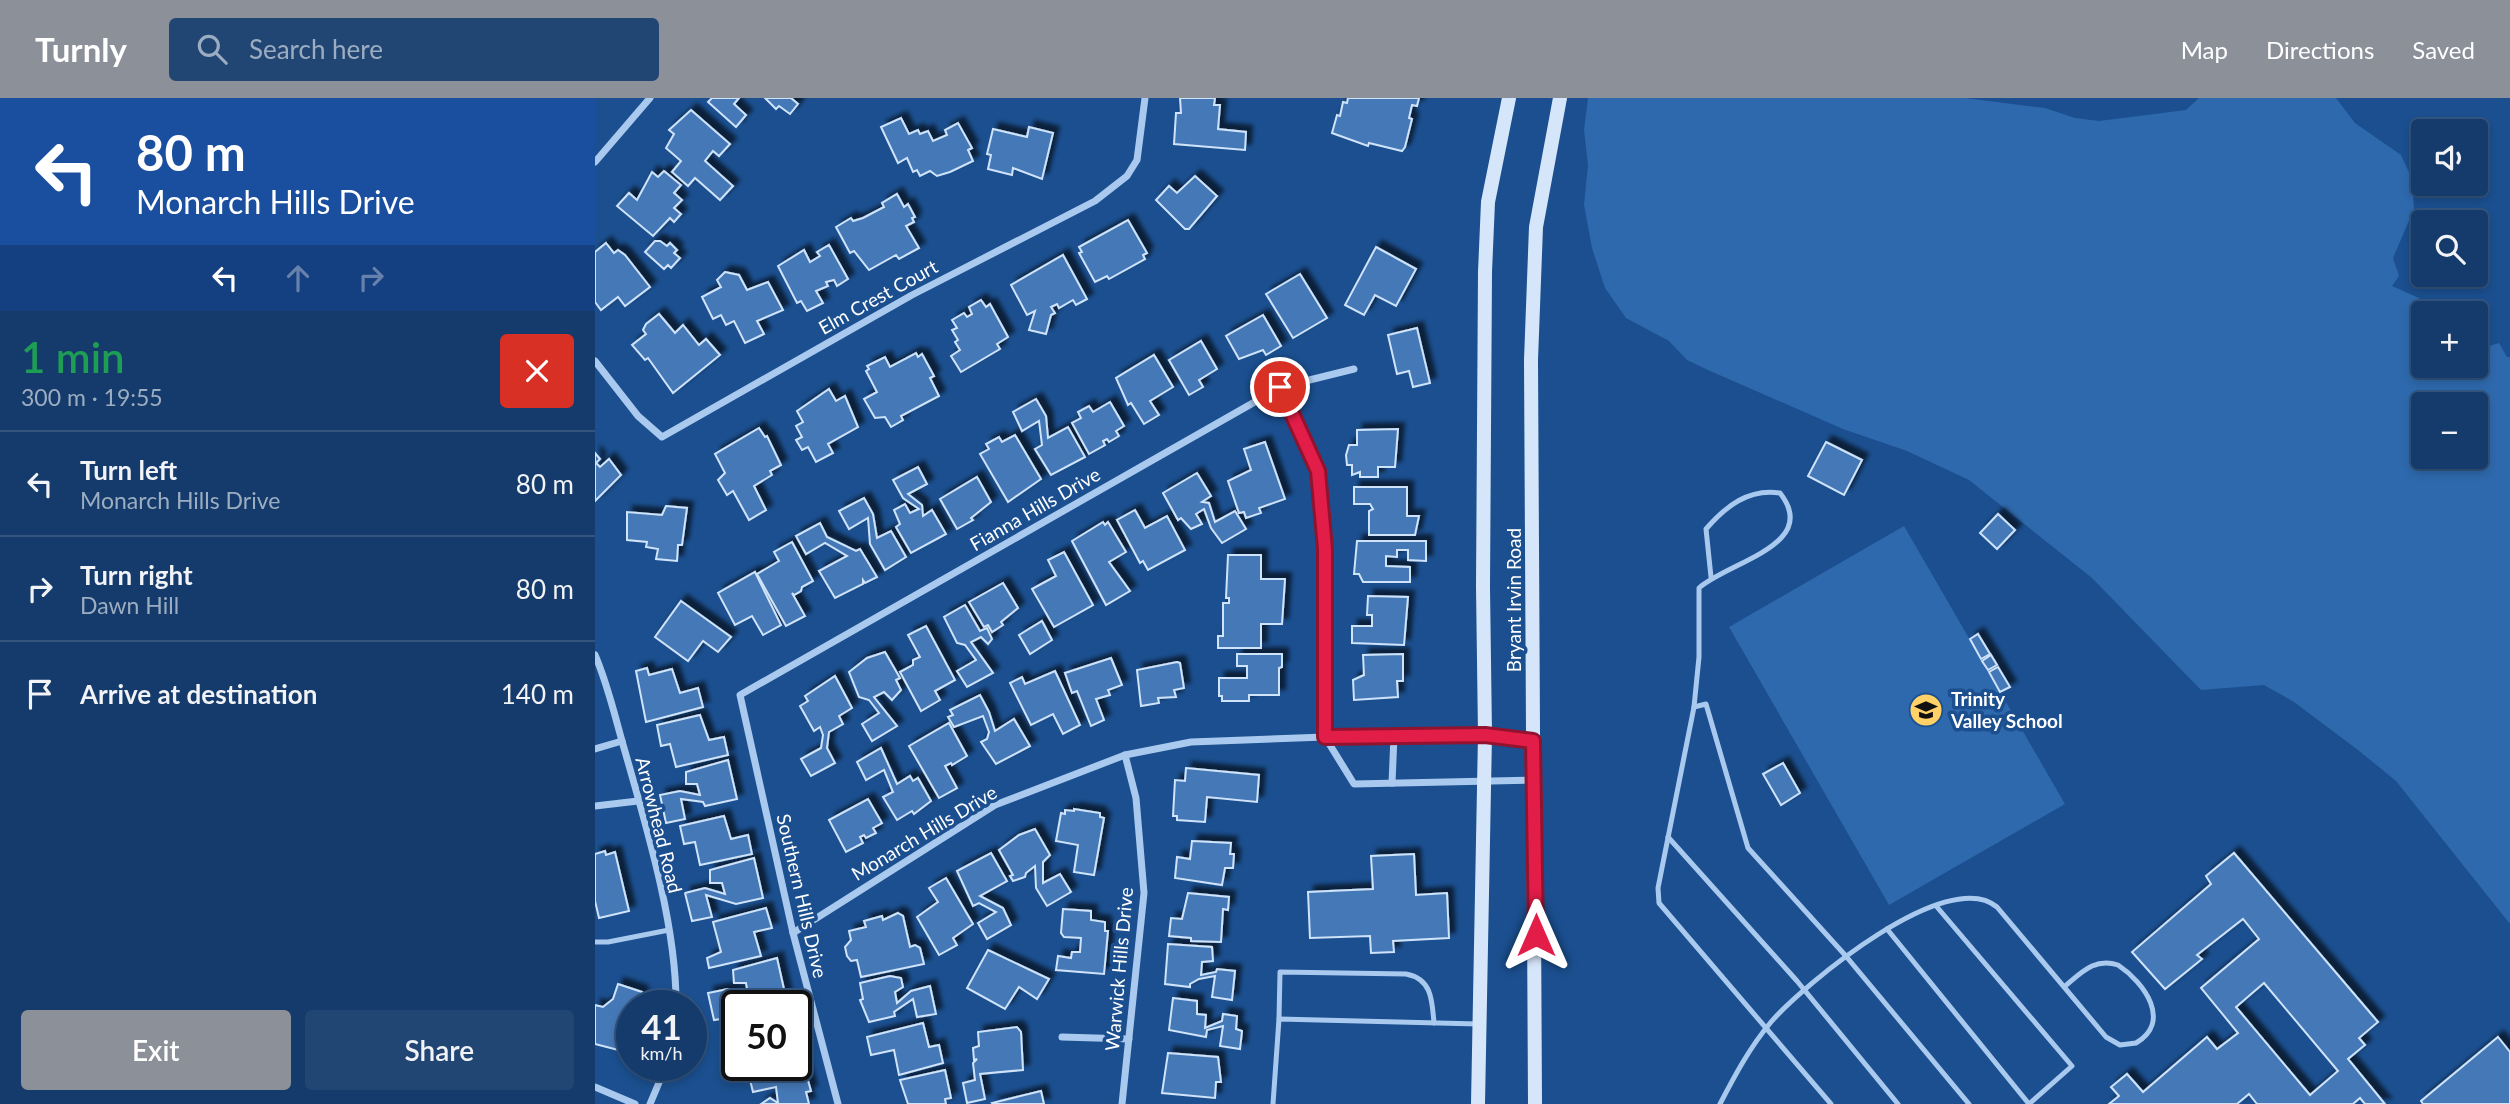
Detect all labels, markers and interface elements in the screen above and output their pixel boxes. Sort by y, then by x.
search box [169,18,659,81]
text: Turnly [35,29,127,69]
icon: search [193,30,231,68]
text: Search here [249,33,383,65]
text: Map [2181,35,2228,64]
text: Directions [2266,35,2374,64]
text: Saved [2412,35,2475,64]
map controls [2411,119,2488,469]
button: sound [2411,119,2488,196]
text: 80 m [136,123,246,181]
icon: left [21,126,112,217]
text: Monarch Hills Drive [136,182,415,221]
button: search [2411,210,2488,287]
street label: Elm Crest Court [814,254,941,339]
icon: left [206,259,244,297]
icon: ahead [279,259,317,297]
icon: right [352,259,390,297]
button: + [2411,301,2488,378]
text: 1 min [21,332,125,382]
button: close [500,334,574,408]
pin [1250,357,1310,417]
icon: arrive [1261,368,1299,406]
text: 300 m · 19:55 [21,383,163,411]
button: − [2411,392,2488,469]
text: Turn left [80,454,177,486]
street label: Fianna Hills Drive [966,462,1104,555]
icon: left [21,465,59,503]
text: 80 m [516,468,574,500]
text: Monarch Hills Drive [80,486,280,514]
street label: Bryant Irvin Road [1502,528,1525,672]
text: Turn right [80,559,193,591]
icon: right [21,570,59,608]
text: 80 m [516,573,574,605]
text: Dawn Hill [80,591,179,619]
icon: arrive [21,675,59,713]
text: Arrive at destination [80,678,317,710]
text: 140 m [501,678,574,710]
place label: Trinity Valley School [1950,687,2063,732]
school or university icon: Trinity Valley School [1907,691,1945,729]
street label: Arrowhead Road [631,754,688,895]
street label: Monarch Hills Drive [847,780,1001,885]
street label: Southern Hills Drive [772,812,833,980]
street label: Warwick Hills Drive [1100,886,1137,1052]
position arrow [1499,898,1573,972]
speed limit sign: 50 [721,990,812,1081]
text: 41 [641,1005,682,1047]
button: Exit [21,1010,291,1090]
button: Share [305,1010,574,1090]
text: km/h [640,1042,683,1064]

